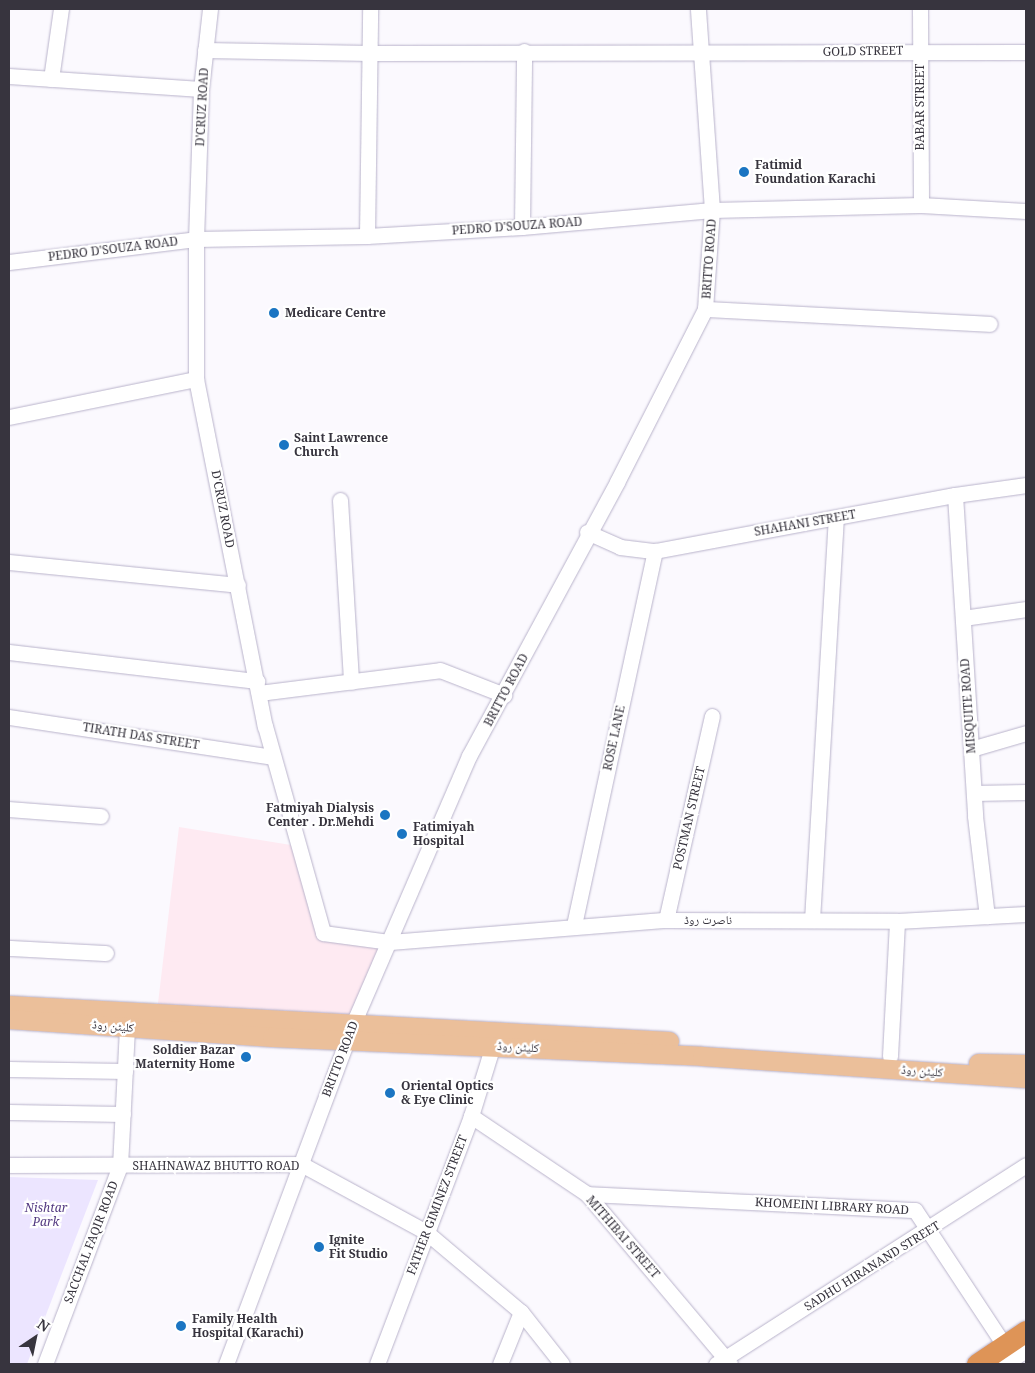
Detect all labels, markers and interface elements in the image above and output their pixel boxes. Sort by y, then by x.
street label: GOLD STREET [823,43,903,59]
street label: BABAR STREET [913,64,927,150]
street label: D'CRUZ ROAD [193,67,211,147]
place label: Fatimid Foundation Karachi [755,158,876,186]
marker: Fatimid Foundation Karachi [737,165,751,179]
street label: PEDRO D'SOUZA ROAD [451,214,583,238]
street label: BRITTO ROAD [699,219,719,299]
street label: PEDRO D'SOUZA ROAD [47,234,179,264]
marker: Medicare Centre [267,306,281,320]
place label: Medicare Centre [285,306,386,320]
place label: Saint Lawrence Church [294,431,388,459]
marker: Saint Lawrence Church [278,439,290,451]
street label: D'CRUZ ROAD [208,469,238,549]
street label: SHAHANI STREET [753,507,857,539]
street label: BRITTO ROAD [481,651,531,729]
street label: MISQUITE ROAD [957,658,979,754]
street label: ROSE LANE [600,704,628,772]
street label: TIRATH DAS STREET [82,720,200,752]
street label: POSTMAN STREET [670,765,708,871]
place label: Fatmiyah Dialysis Center . Dr.Mehdi [266,801,374,829]
marker: Fatmiyah Dialysis Center . Dr.Mehdi [378,808,392,822]
place label: Fatimiyah Hospital [413,820,474,848]
marker: Fatimiyah Hospital [395,827,409,841]
street label: ناصرت روڈ [684,913,732,927]
street label: کلیٹن روڈ [91,1017,135,1035]
street label: BRITTO ROAD [319,1019,361,1099]
street label: کلیٹن روڈ [497,1039,539,1055]
place label: Soldier Bazar Maternity Home [135,1043,235,1071]
marker: Soldier Bazar Maternity Home [239,1050,253,1064]
street label: کلیٹن روڈ [901,1062,943,1080]
place label: Oriental Optics & Eye Clinic [401,1079,494,1107]
marker: Oriental Optics & Eye Clinic [383,1086,397,1100]
street label: FATHER GIMINEZ STREET [404,1133,470,1277]
street label: SHAHNAWAZ BHUTTO ROAD [132,1159,300,1173]
street label: SACCHAL FAQIR ROAD [61,1179,121,1305]
street label: MITHIBAI STREET [583,1193,663,1281]
street label: KHOMEINI LIBRARY ROAD [755,1195,909,1217]
park label: Nishtar Park [25,1201,67,1229]
street label: SADHU HIRANAND STREET [801,1218,943,1314]
place label: Ignite Fit Studio [329,1233,388,1261]
marker: Ignite Fit Studio [313,1241,325,1253]
place label: Family Health Hospital (Karachi) [192,1312,304,1340]
north arrow [10,1313,60,1363]
text: N [34,1314,54,1336]
marker: Family Health Hospital (Karachi) [174,1319,188,1333]

